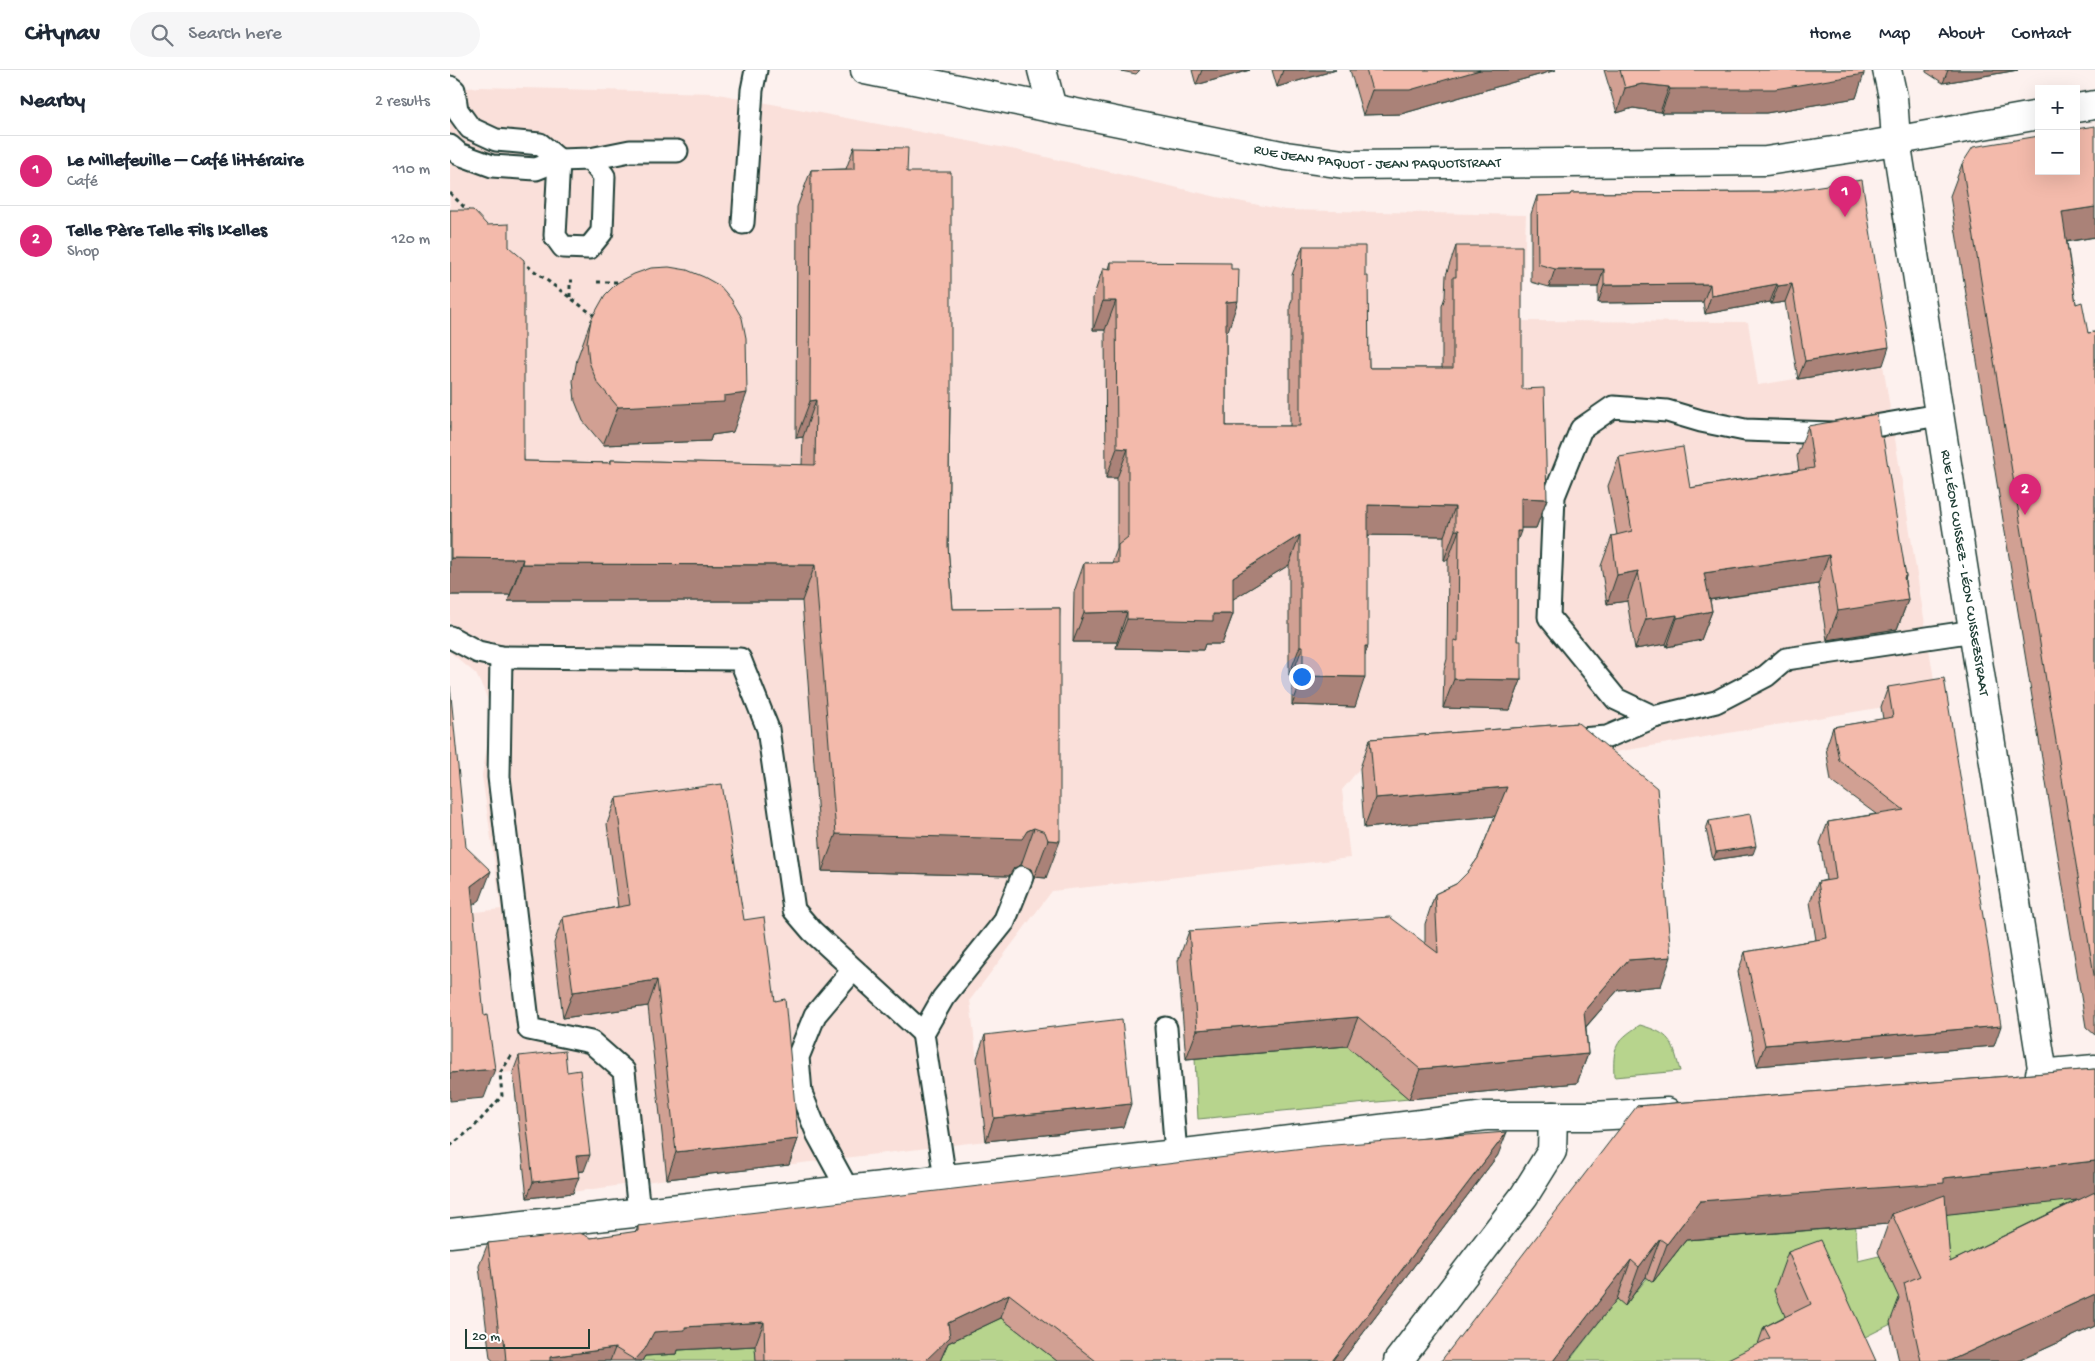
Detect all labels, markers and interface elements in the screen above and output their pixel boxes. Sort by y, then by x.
search box [130,12,480,57]
text: Citynav [25,20,100,49]
icon: search [148,21,176,49]
text: Search here [188,23,282,46]
text: Home [1809,24,1851,45]
text: Map [1879,24,1910,45]
text: About [1938,24,1984,45]
text: Contact [2012,24,2070,45]
map controls [2035,85,2080,175]
button: + [2035,85,2080,130]
text: Nearby [20,90,85,115]
text: 2 results [375,93,430,112]
button: − [2035,130,2080,175]
street label: RUE JEAN PAQUOT - JEAN PAQUOTSTRAAT [1252,141,1501,174]
text: Le Millefeuille – Café littéraire [67,150,304,173]
text: 1 [33,161,39,180]
text: 110 m [393,161,430,180]
text: Café [67,173,98,192]
pin: 1 [1829,176,1861,217]
text: Telle Père Telle Fils Ixelles [67,220,267,243]
text: 2 [32,231,40,250]
text: 120 m [391,231,430,250]
text: Shop [67,243,99,262]
street label: RUE LÉON CUISSEZ - LÉON CUISSEZSTRAAT [1936,449,1992,698]
pin: 2 [2009,474,2041,515]
your location [1289,664,1315,690]
scale bar [465,1326,590,1349]
text: 20 m [472,1329,500,1346]

